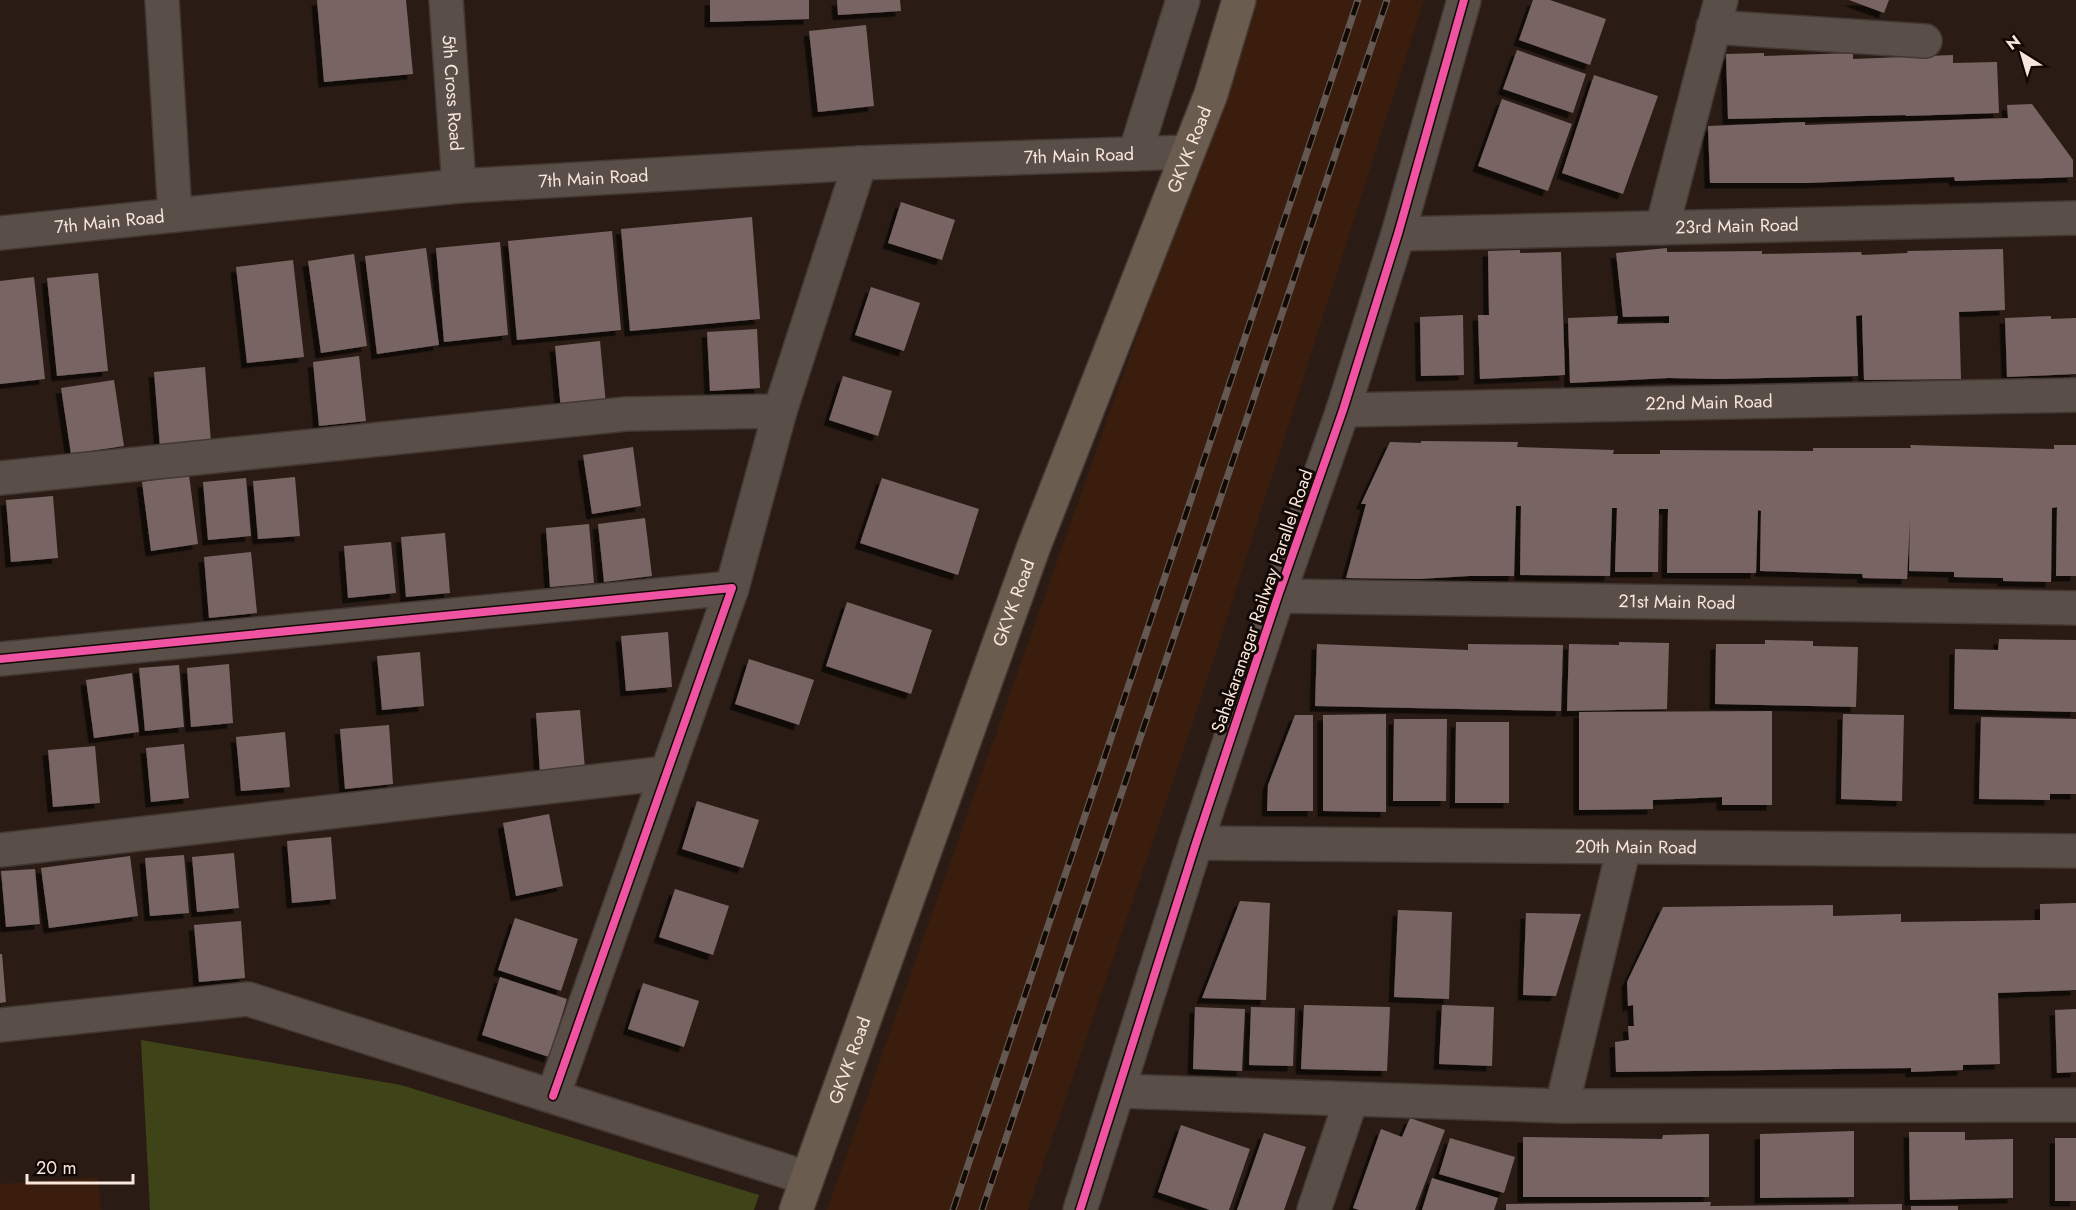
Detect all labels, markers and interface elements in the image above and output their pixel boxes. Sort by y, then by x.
north arrow [1992,24,2052,84]
text: N [2001,29,2025,55]
street label: 5th Cross Road [435,34,470,152]
street label: GKVK Road [1161,103,1218,197]
street label: 7th Main Road [1023,141,1134,171]
street label: 7th Main Road [538,162,649,194]
street label: 7th Main Road [53,203,166,240]
street label: 23rd Main Road [1675,212,1799,240]
street label: 22nd Main Road [1645,388,1773,417]
street label: Sahakaranagar Railway Parallel Road [1205,466,1319,736]
street label: GKVK Road [986,556,1041,650]
street label: 21st Main Road [1618,588,1736,616]
street label: 20th Main Road [1575,833,1697,861]
street label: GKVK Road [822,1013,877,1108]
scale bar [27,1147,134,1185]
text: 20 m [36,1155,76,1181]

